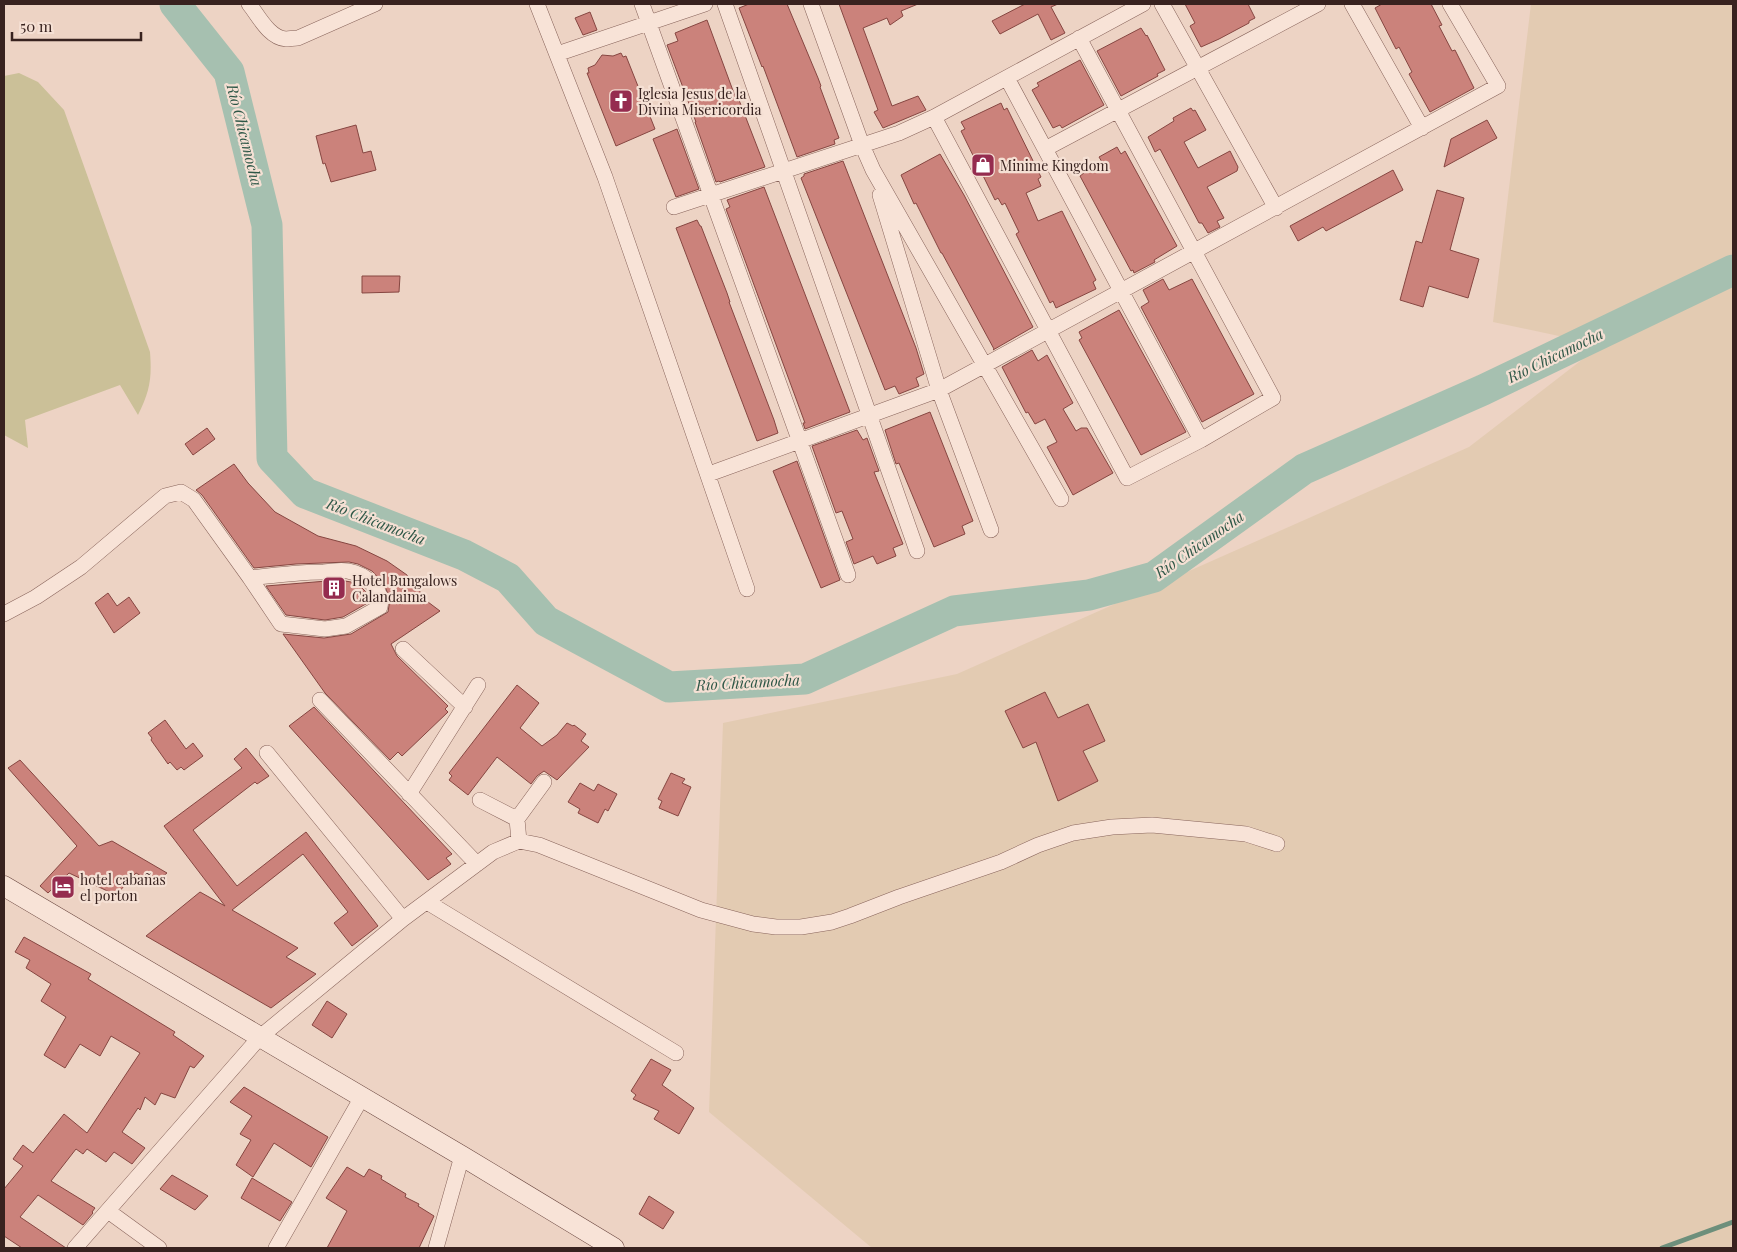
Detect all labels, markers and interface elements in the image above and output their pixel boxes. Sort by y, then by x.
scale bar [12,10,141,42]
text: 50 m [20,16,53,36]
water label: Río Chicamocha [222,81,267,188]
place label: Iglesia Jesus de la Divina Misericordia [638,84,761,119]
church icon: Iglesia Jesus de la Divina Misericordia [608,88,634,114]
shop icon: Minime Kingdom [970,152,996,178]
place label: Minime Kingdom [1000,156,1109,175]
water label: Río Chicamocha [1503,323,1606,387]
water label: Río Chicamocha [323,493,428,549]
water label: Río Chicamocha [1150,506,1248,583]
place label: Hotel Bungalows Calandaima [352,571,457,606]
building icon: Hotel Bungalows Calandaima [321,575,347,601]
water label: Río Chicamocha [694,669,801,695]
place label: hotel cabañas el porton [80,870,166,905]
hotel icon: hotel cabañas el porton [50,874,76,900]

